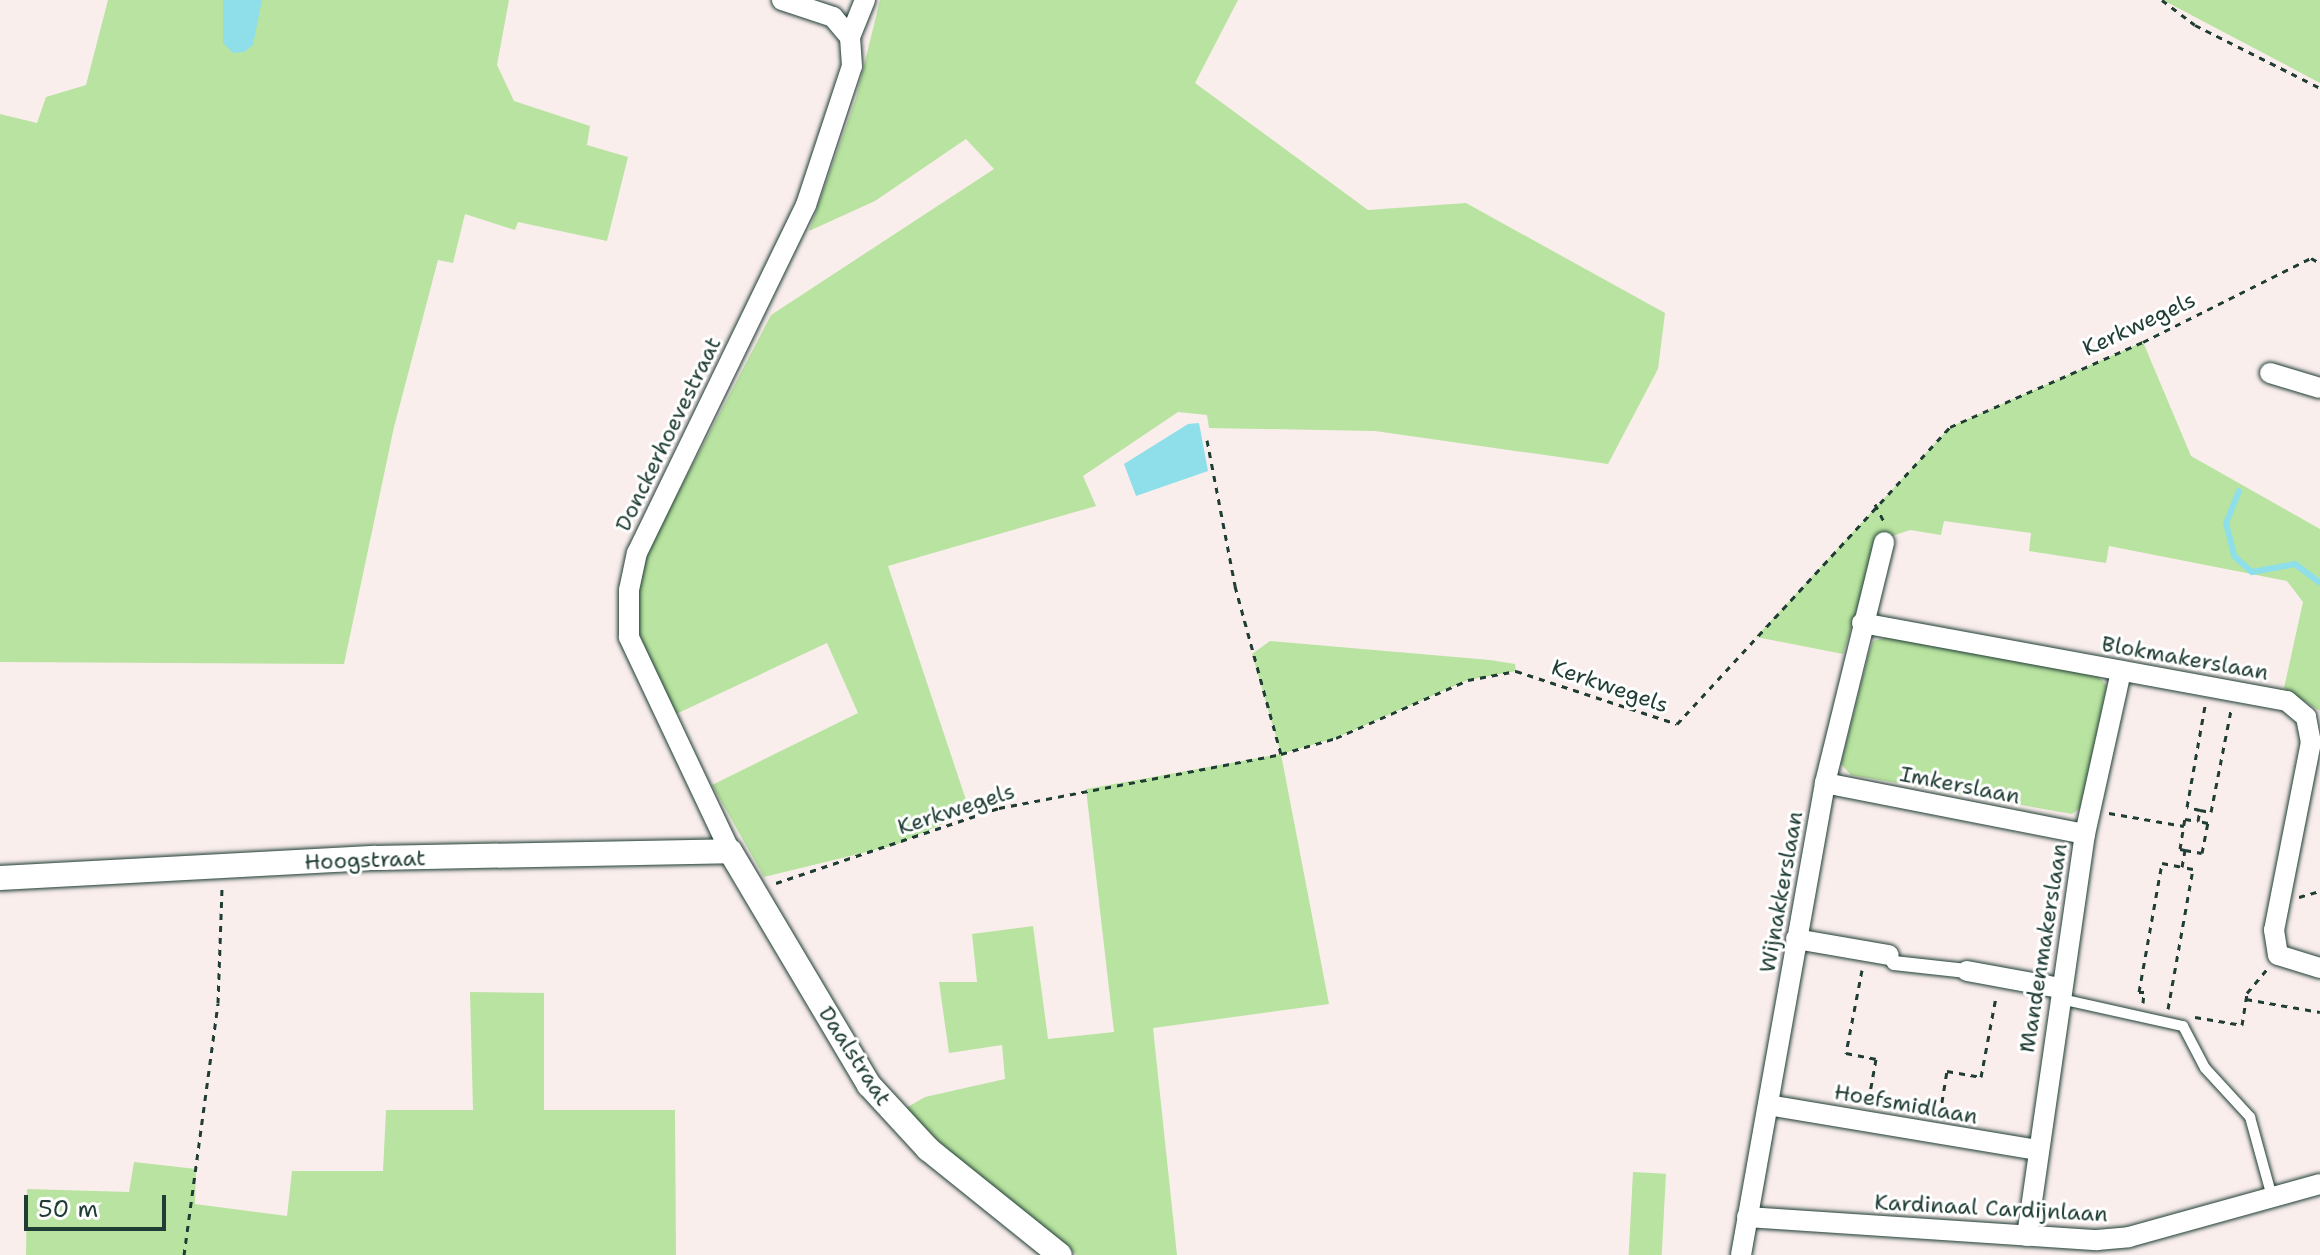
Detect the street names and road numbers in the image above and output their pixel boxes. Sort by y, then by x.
street label: Kerkwegels [2078,286,2200,362]
street label: Donckerhoevestraat [609,333,727,535]
street label: Blokmakerslaan [2100,630,2270,686]
street label: Kerkwegels [1548,654,1672,718]
street label: Imkerslaan [1898,760,2022,810]
street label: Kerkwegels [894,778,1018,840]
street label: Wijnakkerslaan [1754,809,1808,975]
street label: Mandenmakerslaan [2013,842,2073,1054]
street label: Hoogstraat [304,845,426,875]
street label: Daalstraat [813,1001,897,1111]
street label: Hoefsmidlaan [1832,1078,1980,1130]
street label: Kardinaal Cardijnlaan [1874,1189,2108,1227]

